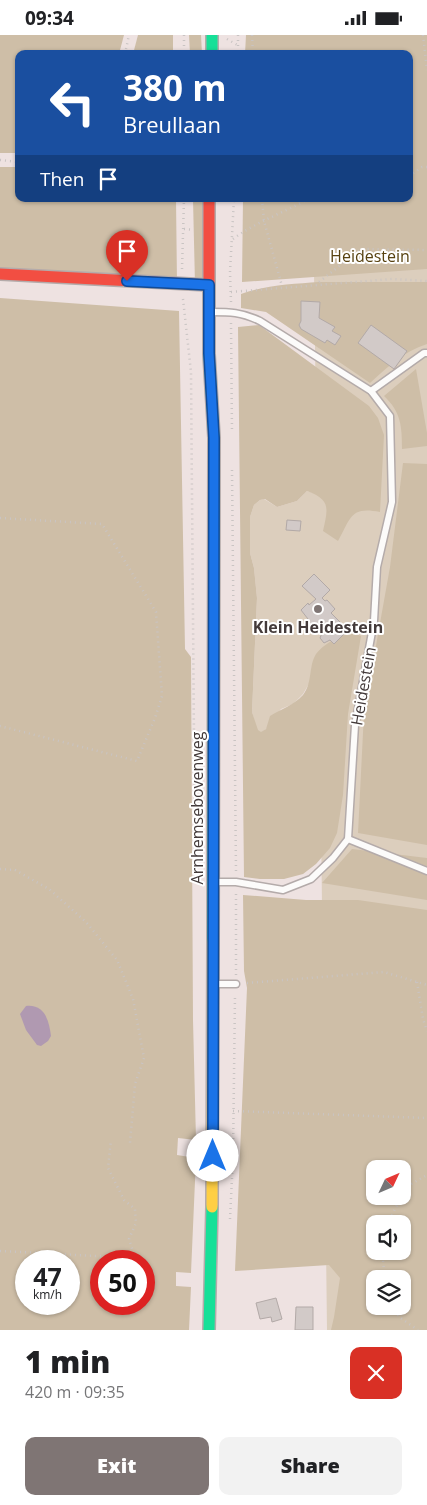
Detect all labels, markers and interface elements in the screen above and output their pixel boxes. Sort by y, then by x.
text: 09:34 [25,5,74,31]
text: 380 m [123,64,227,111]
icon: left [40,70,105,135]
text: Breullaan [123,109,221,139]
icon: arrive [94,165,122,193]
text: Then [40,166,84,192]
pin [106,230,148,281]
icon: arrive [113,237,141,265]
park label: Heidestein [330,245,410,267]
marker: Klein Heidestein [312,603,324,615]
place label: Klein Heidestein [253,616,383,638]
street label: Heidestein [345,645,381,727]
street label: Arnhemsebovenweg [186,731,208,884]
position arrow [186,1129,238,1181]
north arrow [366,1160,411,1205]
map controls [366,1160,411,1315]
button: sound [366,1215,411,1260]
speed limit sign: 50 [90,1250,155,1315]
text: 47 [33,1259,62,1293]
button: layers [366,1270,411,1315]
text: km/h [33,1286,62,1303]
text: 1 min [25,1341,110,1382]
button: close [350,1347,402,1399]
text: 420 m · 09:35 [25,1381,125,1403]
button: Exit [25,1437,209,1495]
button: Share [219,1437,402,1495]

